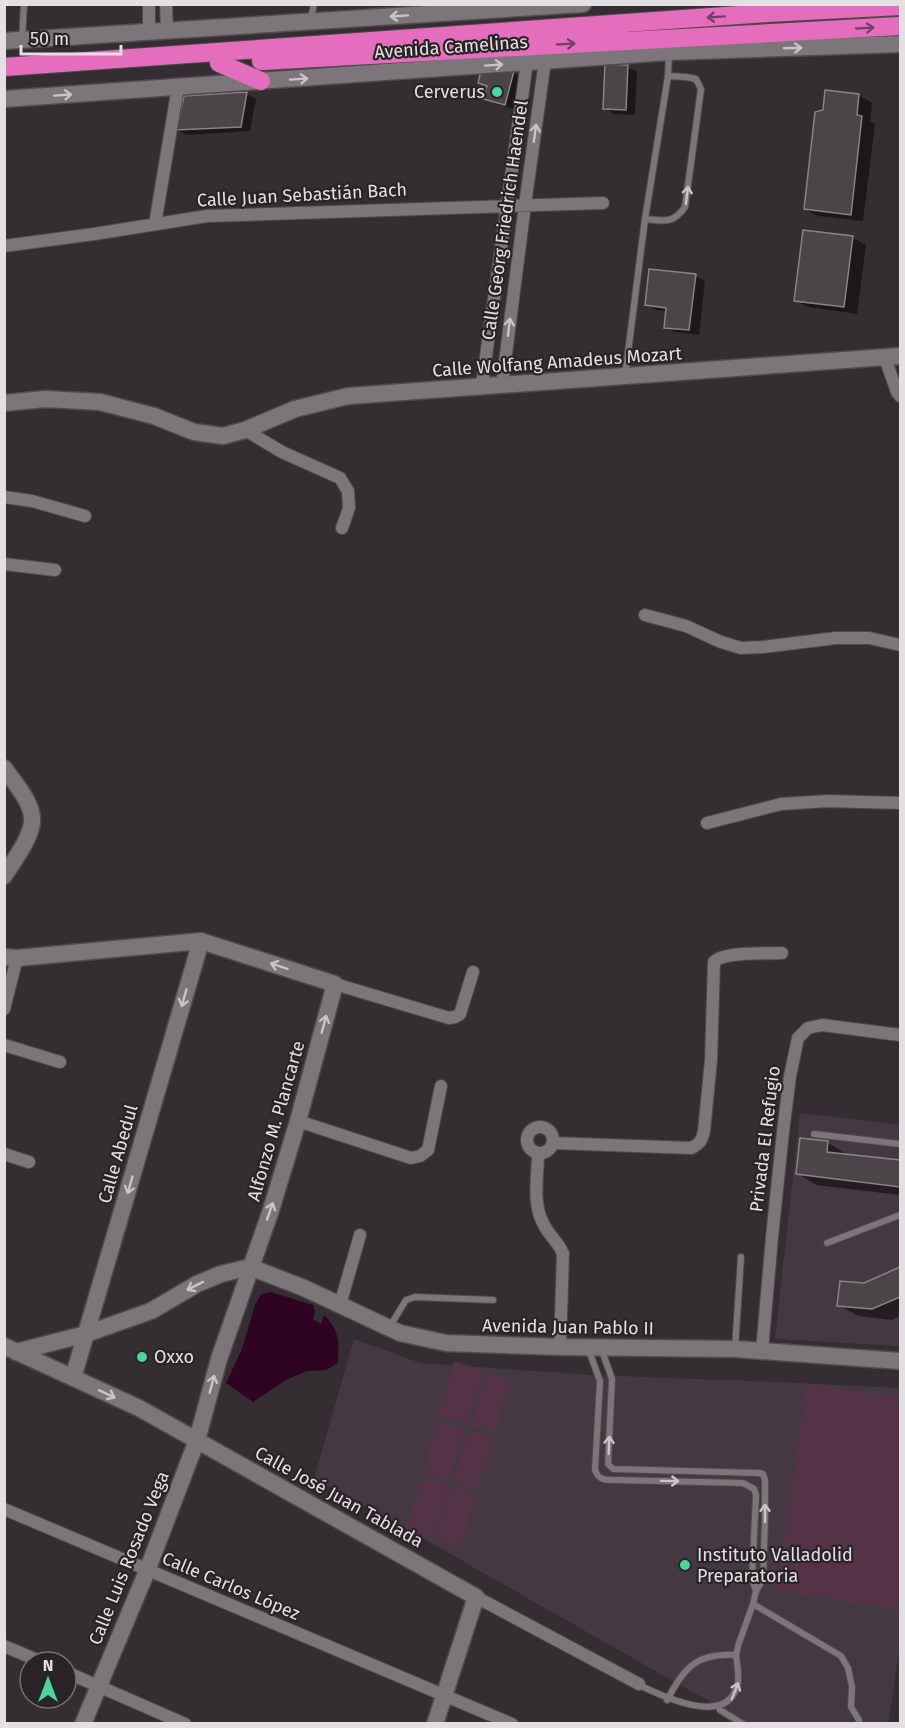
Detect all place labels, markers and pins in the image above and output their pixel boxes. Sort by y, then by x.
place label: Cerverus [414,81,485,103]
marker: Cerverus [490,85,504,99]
place label: Oxxo [154,1346,194,1368]
marker: Oxxo [135,1350,149,1364]
place label: Instituto Valladolid Preparatoria [697,1544,853,1587]
marker: Instituto Valladolid Preparatoria [678,1558,692,1572]

